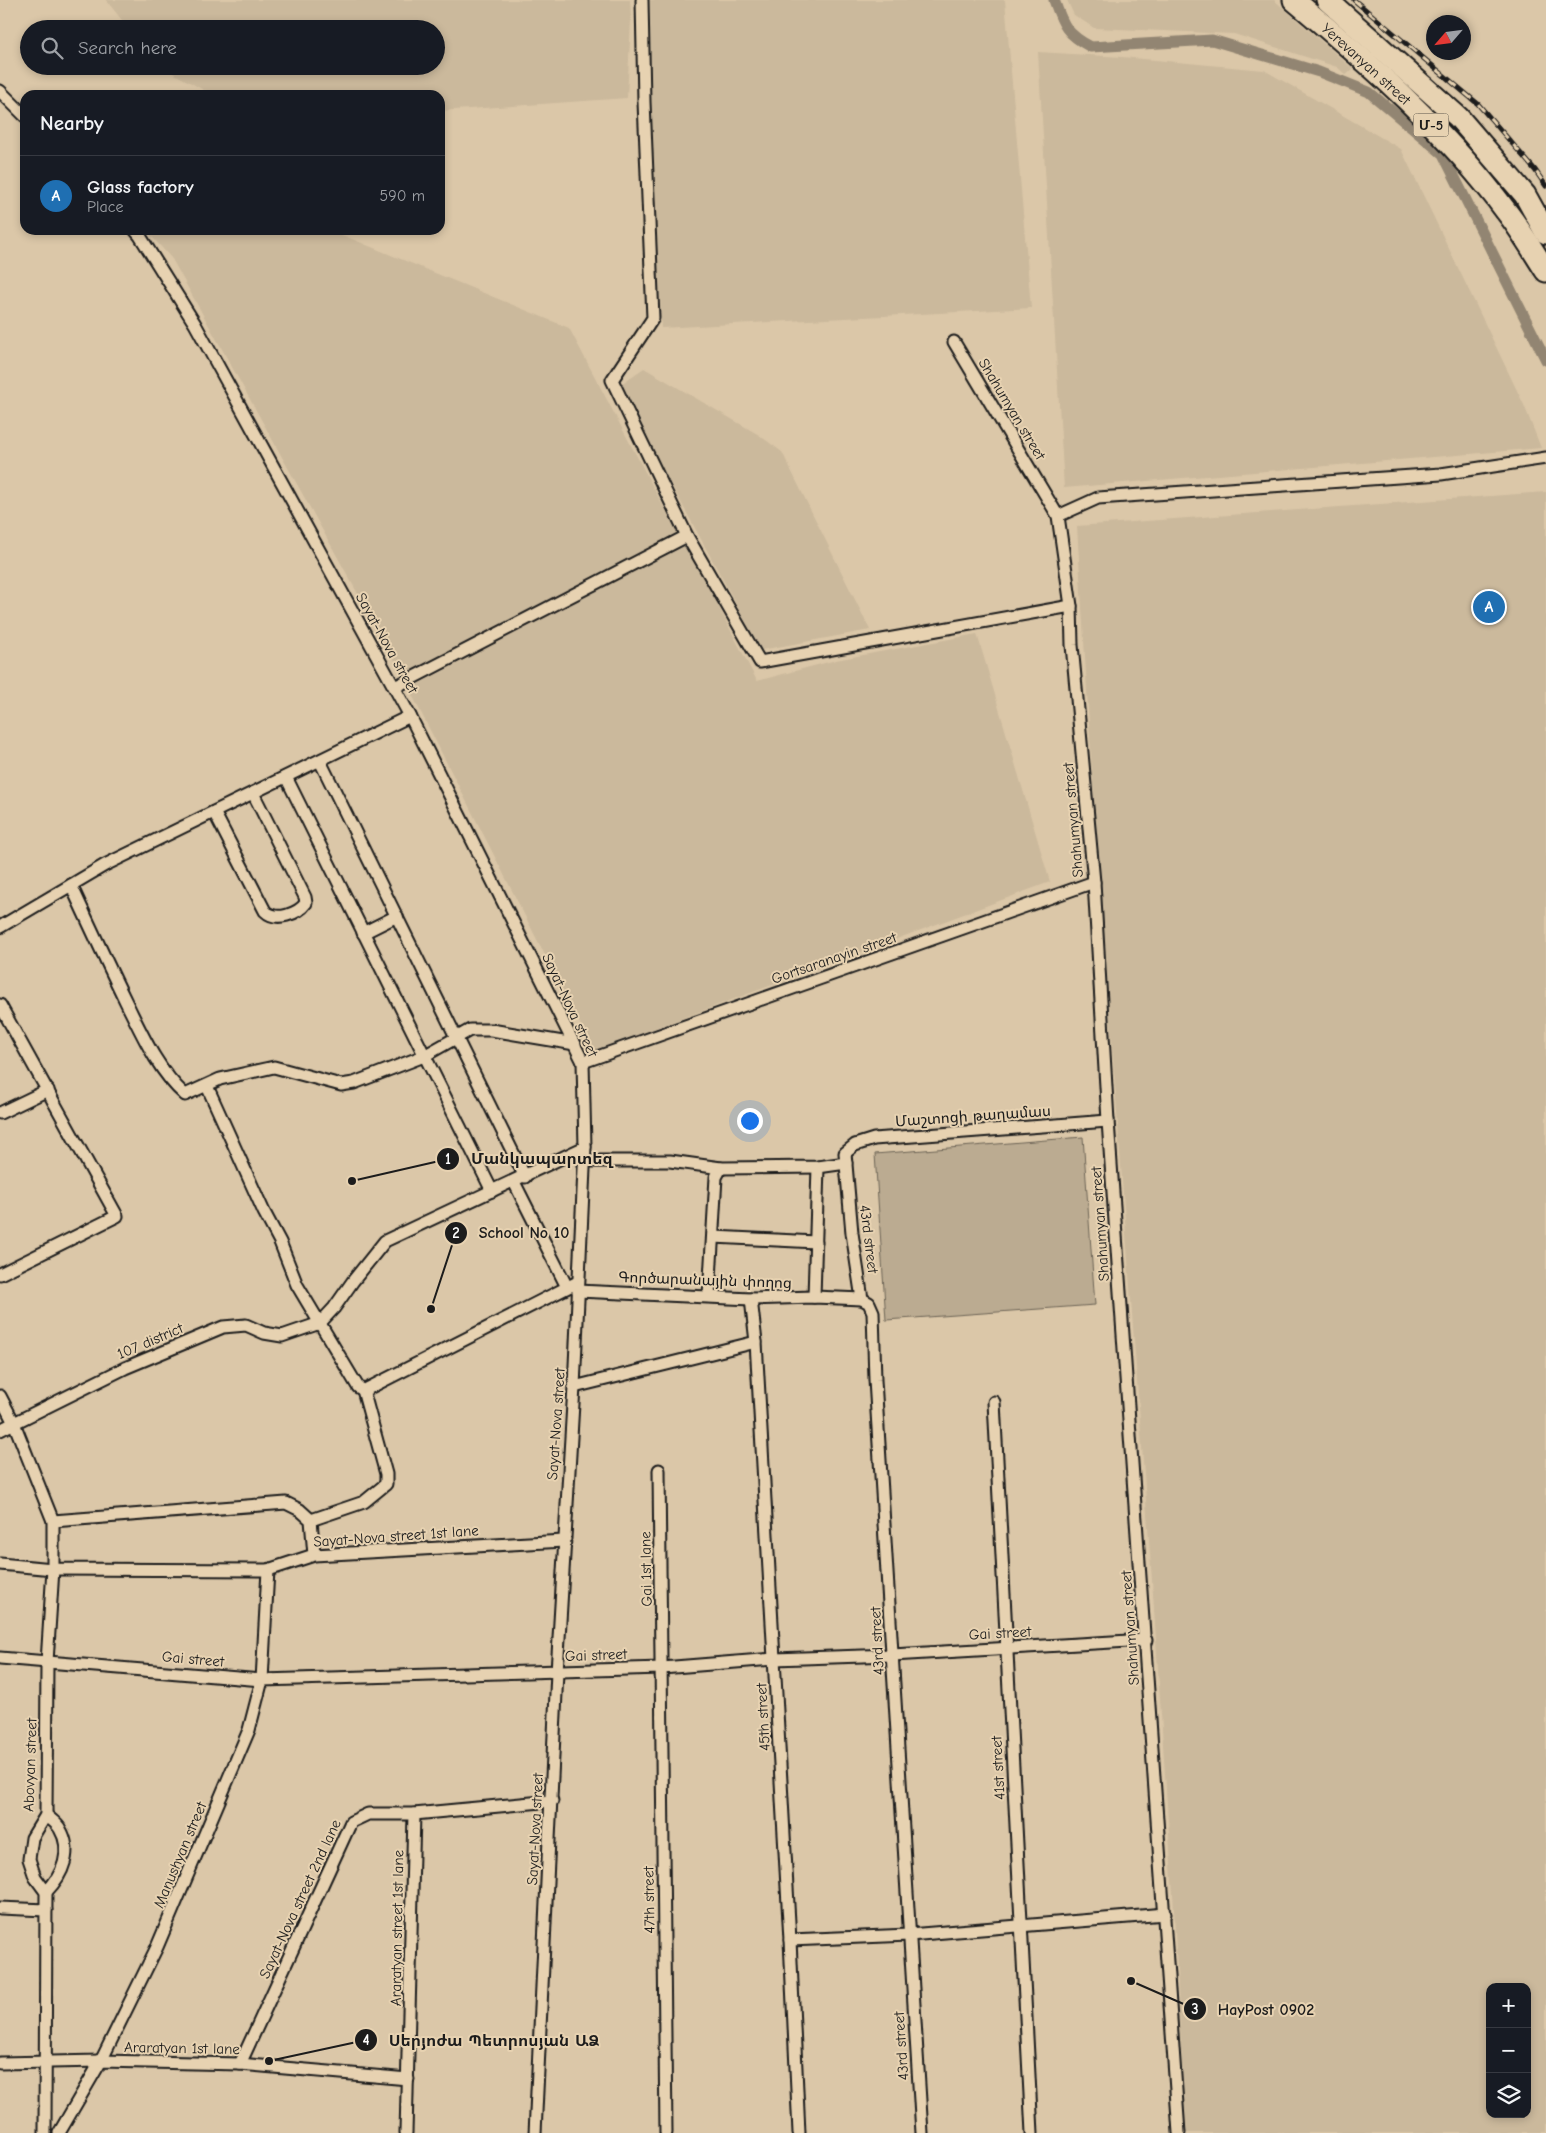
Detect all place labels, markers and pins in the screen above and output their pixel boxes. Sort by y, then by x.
pin: A [1473,588,1505,626]
callout: Մանկապարտեզ [436,1143,623,1174]
callout: School No 10 [444,1217,579,1248]
callout: HayPost 0902 [1183,1994,1324,2025]
callout: Սերյոժա Պետրոսյան ԱՁ [353,2025,609,2056]

